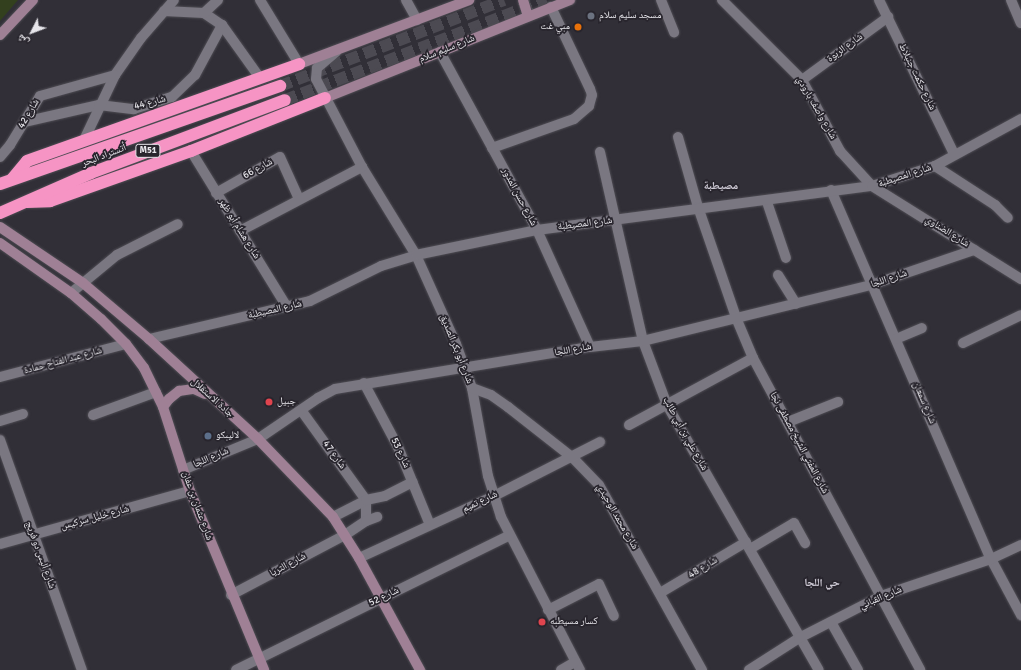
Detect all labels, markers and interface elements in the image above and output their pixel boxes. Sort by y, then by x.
place label: مسجد سليم سلام [599,10,661,22]
marker: مسجد سليم سلام [586,11,596,21]
north arrow [12,12,52,52]
place label: مبي غت [540,21,570,33]
marker: مبي غت [573,22,583,32]
street label: شارع الربوة [825,31,865,65]
text: ش [14,32,31,49]
street label: شارع سليم سلام [417,32,477,66]
street label: شارع حكمت جنبلاط [896,42,938,112]
street label: شارع واصف بارودي [793,74,839,142]
street label: شارع 44 [133,93,167,113]
street label: شارع 42 [16,97,42,131]
street label: أتستراد البحر [80,142,128,170]
road number: M51 [135,144,161,158]
street label: شارع 66 [241,156,275,182]
street label: شارع المصيطبة [877,162,933,190]
street label: شارع حسن المدور [499,166,539,228]
district label: مصيطبة [704,179,738,193]
street label: شارع هشام أبو ظهر [216,197,262,261]
street label: شارع الضناوي [923,214,971,250]
street label: شارع المصيطبة [557,215,613,233]
street label: شارع اللجا [869,267,909,291]
street label: شارع المصيطبة [247,298,303,322]
street label: شارع أبو بكر الصديق [437,313,475,385]
street label: شارع اللجا [554,341,592,359]
street label: شارع عبد الفتاح حمادة [23,345,103,377]
street label: جادة الاستقلال [188,376,236,420]
street label: شارع سمعان [910,380,938,426]
street label: شارع المفتي الشيخ مصطفى نجا [767,390,831,496]
street label: شارع علي بن أبي طالب [660,395,710,473]
place label: جبيل [277,396,296,408]
marker: جبيل [264,397,274,407]
place label: لاليبكو [216,430,239,442]
marker: لاليبكو [203,431,213,441]
street label: شارع 53 [388,436,412,470]
street label: شارع 47 [320,439,348,471]
street label: شارع اللجا [191,445,231,471]
street label: شارع عثمان بن عفان [179,470,215,542]
street label: شارع محمد الوحيدي [593,482,641,552]
street label: شارع تميم [460,489,500,515]
street label: شارع خليل سركيس [60,503,130,533]
street label: شارع أليس دو فريج [22,520,58,590]
street label: شارع الثريا [268,550,308,580]
street label: شارع 48 [686,555,720,581]
district label: حي اللجا [804,576,840,590]
street label: شارع القباني [858,584,904,612]
street label: شارع 52 [367,585,401,609]
place label: كسار مسيطبه [550,616,598,628]
marker: كسار مسيطبه [537,617,547,627]

